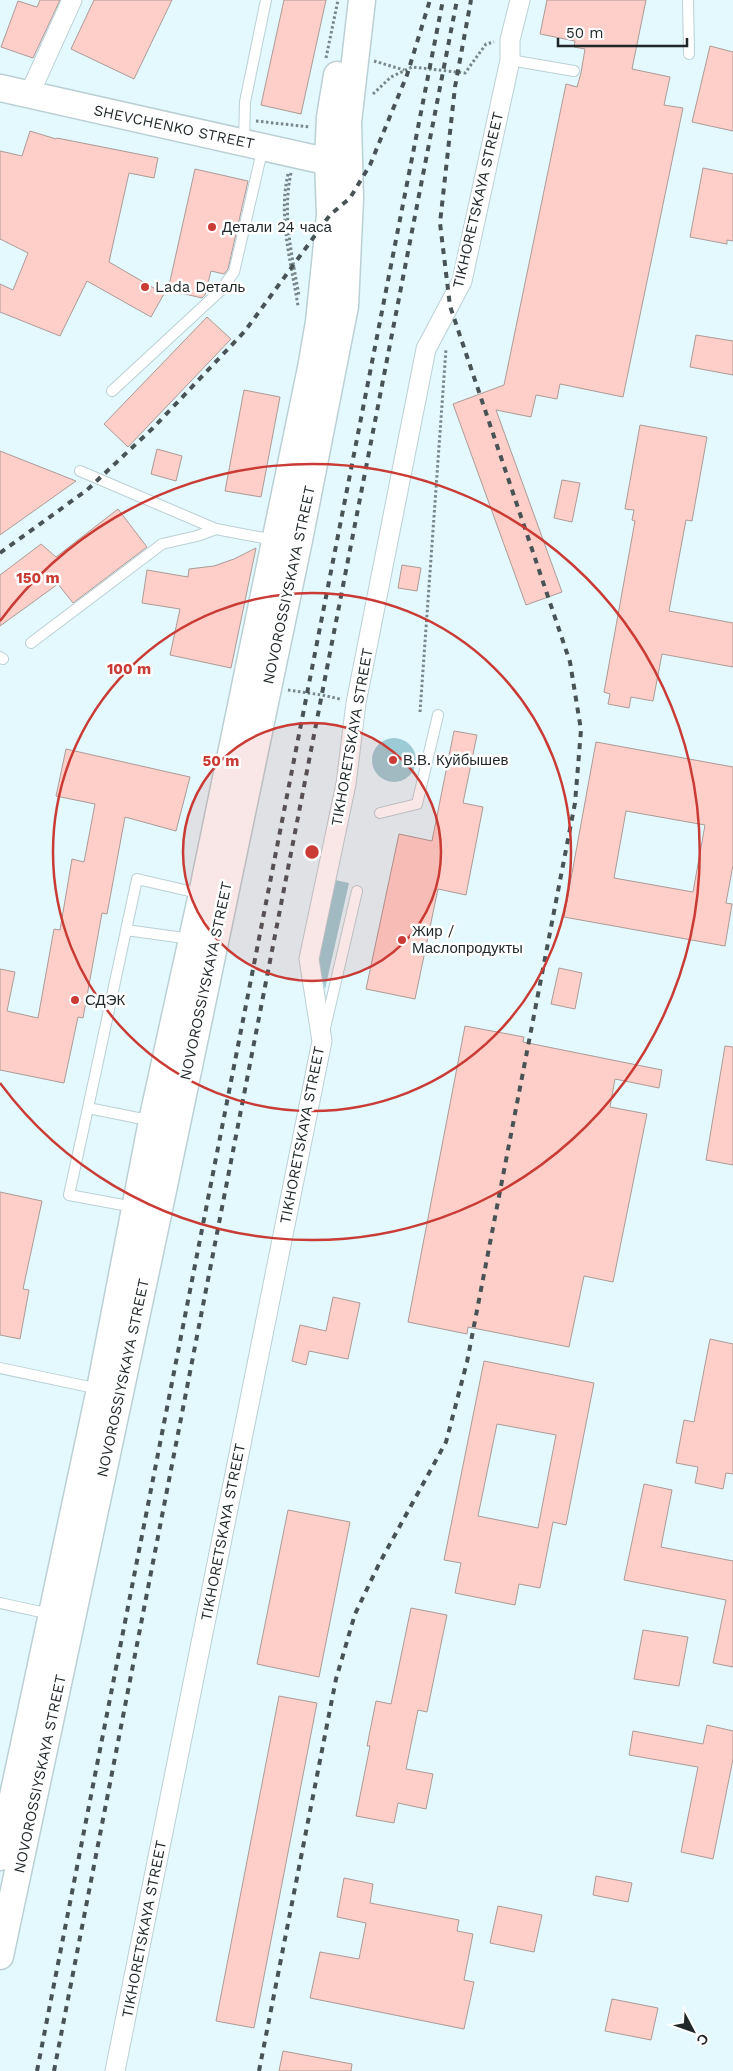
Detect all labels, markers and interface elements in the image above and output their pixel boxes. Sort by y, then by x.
scale bar [558,15,687,47]
text: 50 m [566,24,603,42]
street label: SHEVCHENKO STREET [92,101,256,153]
street label: TIKHORETSKAYA STREET [449,110,507,290]
place label: Детали 24 часа [222,218,333,236]
marker: Детали 24 часа [206,221,218,233]
place label: Lada Dеталь [155,278,246,296]
marker: Lada Dеталь [139,281,151,293]
street label: NOVOROSSIYSKAYA STREET [259,484,319,686]
text: 150 m [16,569,60,587]
street label: TIKHORETSKAYA STREET [327,647,377,827]
text: 100 m [107,660,151,678]
place label: В.В. Куйбышев [403,751,508,769]
text: 50 m [203,752,239,770]
marker: В.В. Куйбышев [387,754,399,766]
centre of rings [303,843,321,861]
street label: NOVOROSSIYSKAYA STREET [176,880,236,1082]
place label: Жир / Маслопродукты [412,922,523,957]
marker: Жир / Маслопродукты [396,934,408,946]
place label: СДЭК [85,991,125,1009]
marker: СДЭК [69,994,81,1006]
street label: TIKHORETSKAYA STREET [276,1045,328,1225]
street label: NOVOROSSIYSKAYA STREET [93,1277,153,1479]
street label: TIKHORETSKAYA STREET [197,1442,249,1622]
street label: NOVOROSSIYSKAYA STREET [10,1673,70,1875]
street label: TIKHORETSKAYA STREET [118,1839,170,2019]
north arrow [668,2006,718,2056]
text: С [693,2030,712,2049]

